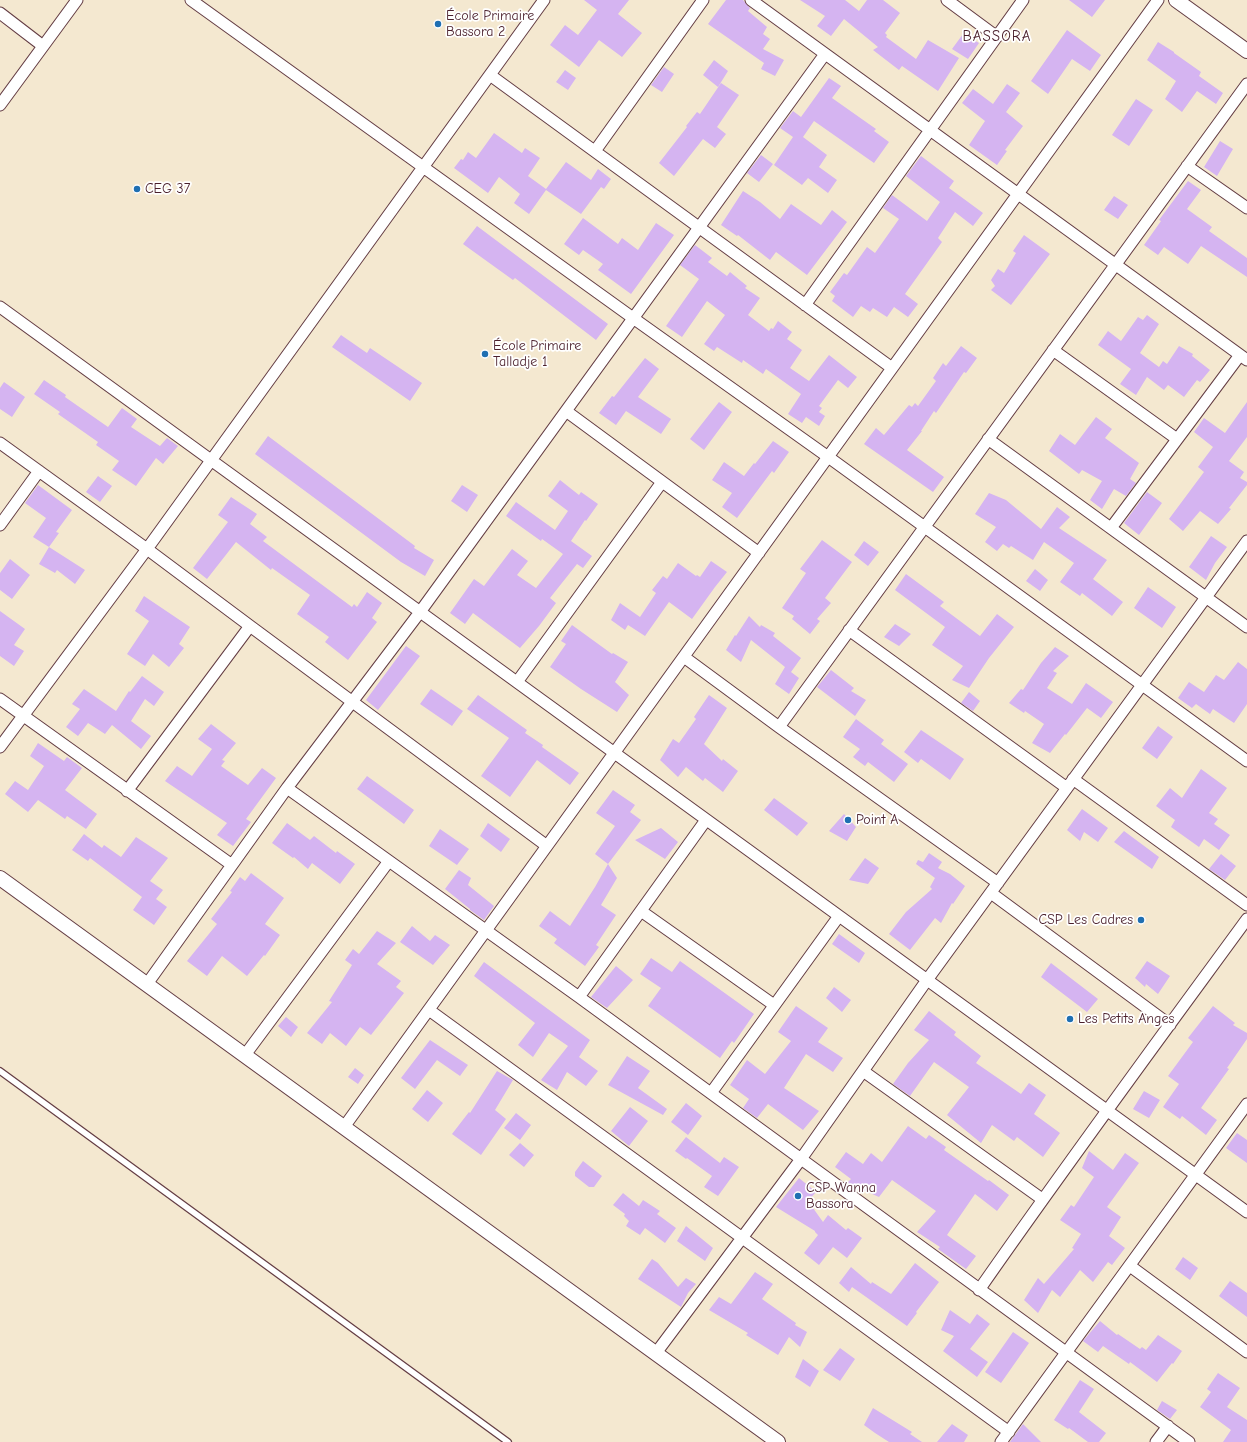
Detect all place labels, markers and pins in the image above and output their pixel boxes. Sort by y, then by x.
place label: École Primaire Bassora 2 [446,8,534,40]
marker: École Primaire Bassora 2 [433,19,443,29]
place label: CEG 37 [145,181,190,197]
marker: CEG 37 [132,184,142,194]
place label: École Primaire Talladje 1 [493,338,581,370]
marker: École Primaire Talladje 1 [480,349,490,359]
place label: Point A [856,812,898,828]
marker: Point A [843,815,853,825]
place label: CSP Les Cadres [1039,912,1133,928]
marker: CSP Les Cadres [1136,915,1146,925]
place label: Les Petits Anges [1078,1011,1174,1027]
marker: Les Petits Anges [1065,1014,1075,1024]
place label: CSP Wanna Bassora [806,1180,876,1212]
marker: CSP Wanna Bassora [793,1191,803,1201]

